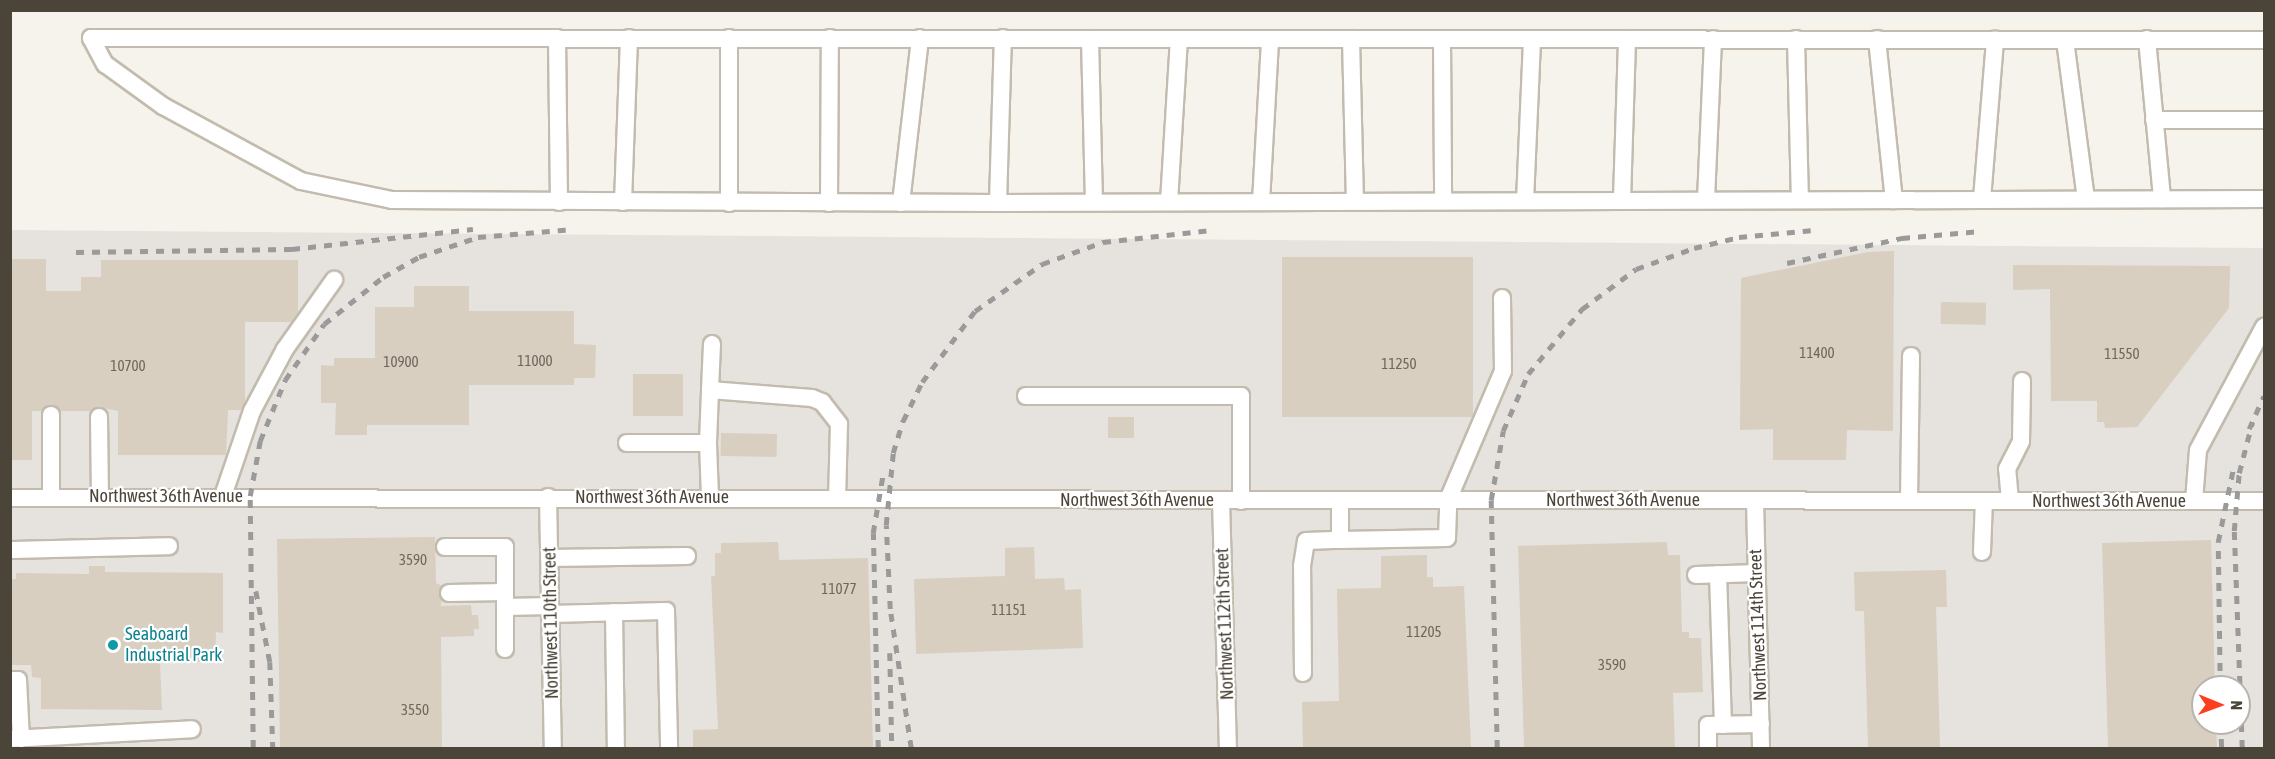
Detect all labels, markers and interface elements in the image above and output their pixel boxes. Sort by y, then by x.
house number: 11400 [1799,344,1835,362]
house number: 11550 [2104,345,2140,363]
house number: 11000 [517,352,553,370]
house number: 10900 [383,353,419,371]
house number: 11250 [1381,355,1417,373]
house number: 10700 [110,357,146,375]
street label: Northwest 36th Avenue [89,485,243,507]
street label: Northwest 36th Avenue [575,486,729,508]
street label: Northwest 36th Avenue [1060,489,1214,511]
street label: Northwest 36th Avenue [1546,489,1700,511]
street label: Northwest 36th Avenue [2032,490,2186,512]
street label: Northwest 110th Street [539,547,563,699]
street label: Northwest 112th Street [1212,548,1238,700]
street label: Northwest 114th Street [1745,549,1771,701]
house number: 3590 [399,551,427,569]
house number: 11077 [821,580,857,598]
house number: 11151 [991,601,1027,619]
house number: 11205 [1406,623,1442,641]
place label: Seaboard Industrial Park [125,624,222,666]
marker: Seaboard Industrial Park [106,638,120,652]
house number: 3590 [1598,656,1626,674]
north arrow [2191,675,2251,735]
text: N [2228,700,2246,710]
house number: 3550 [401,701,429,719]

